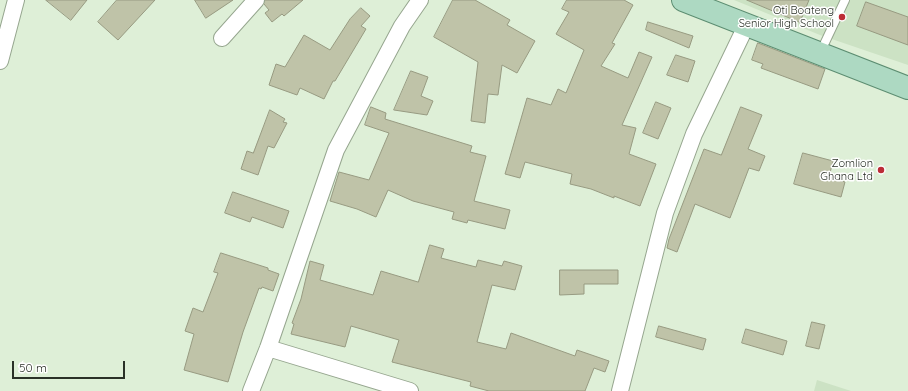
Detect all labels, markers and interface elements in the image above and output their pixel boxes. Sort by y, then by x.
place label: Oti Boateng Senior High School [739,4,834,30]
marker: Oti Boateng Senior High School [837,12,847,22]
place label: Zomlion Ghana Ltd [820,157,873,183]
marker: Zomlion Ghana Ltd [876,165,886,175]
scale bar [14,353,127,379]
text: 50 m [19,360,47,375]

